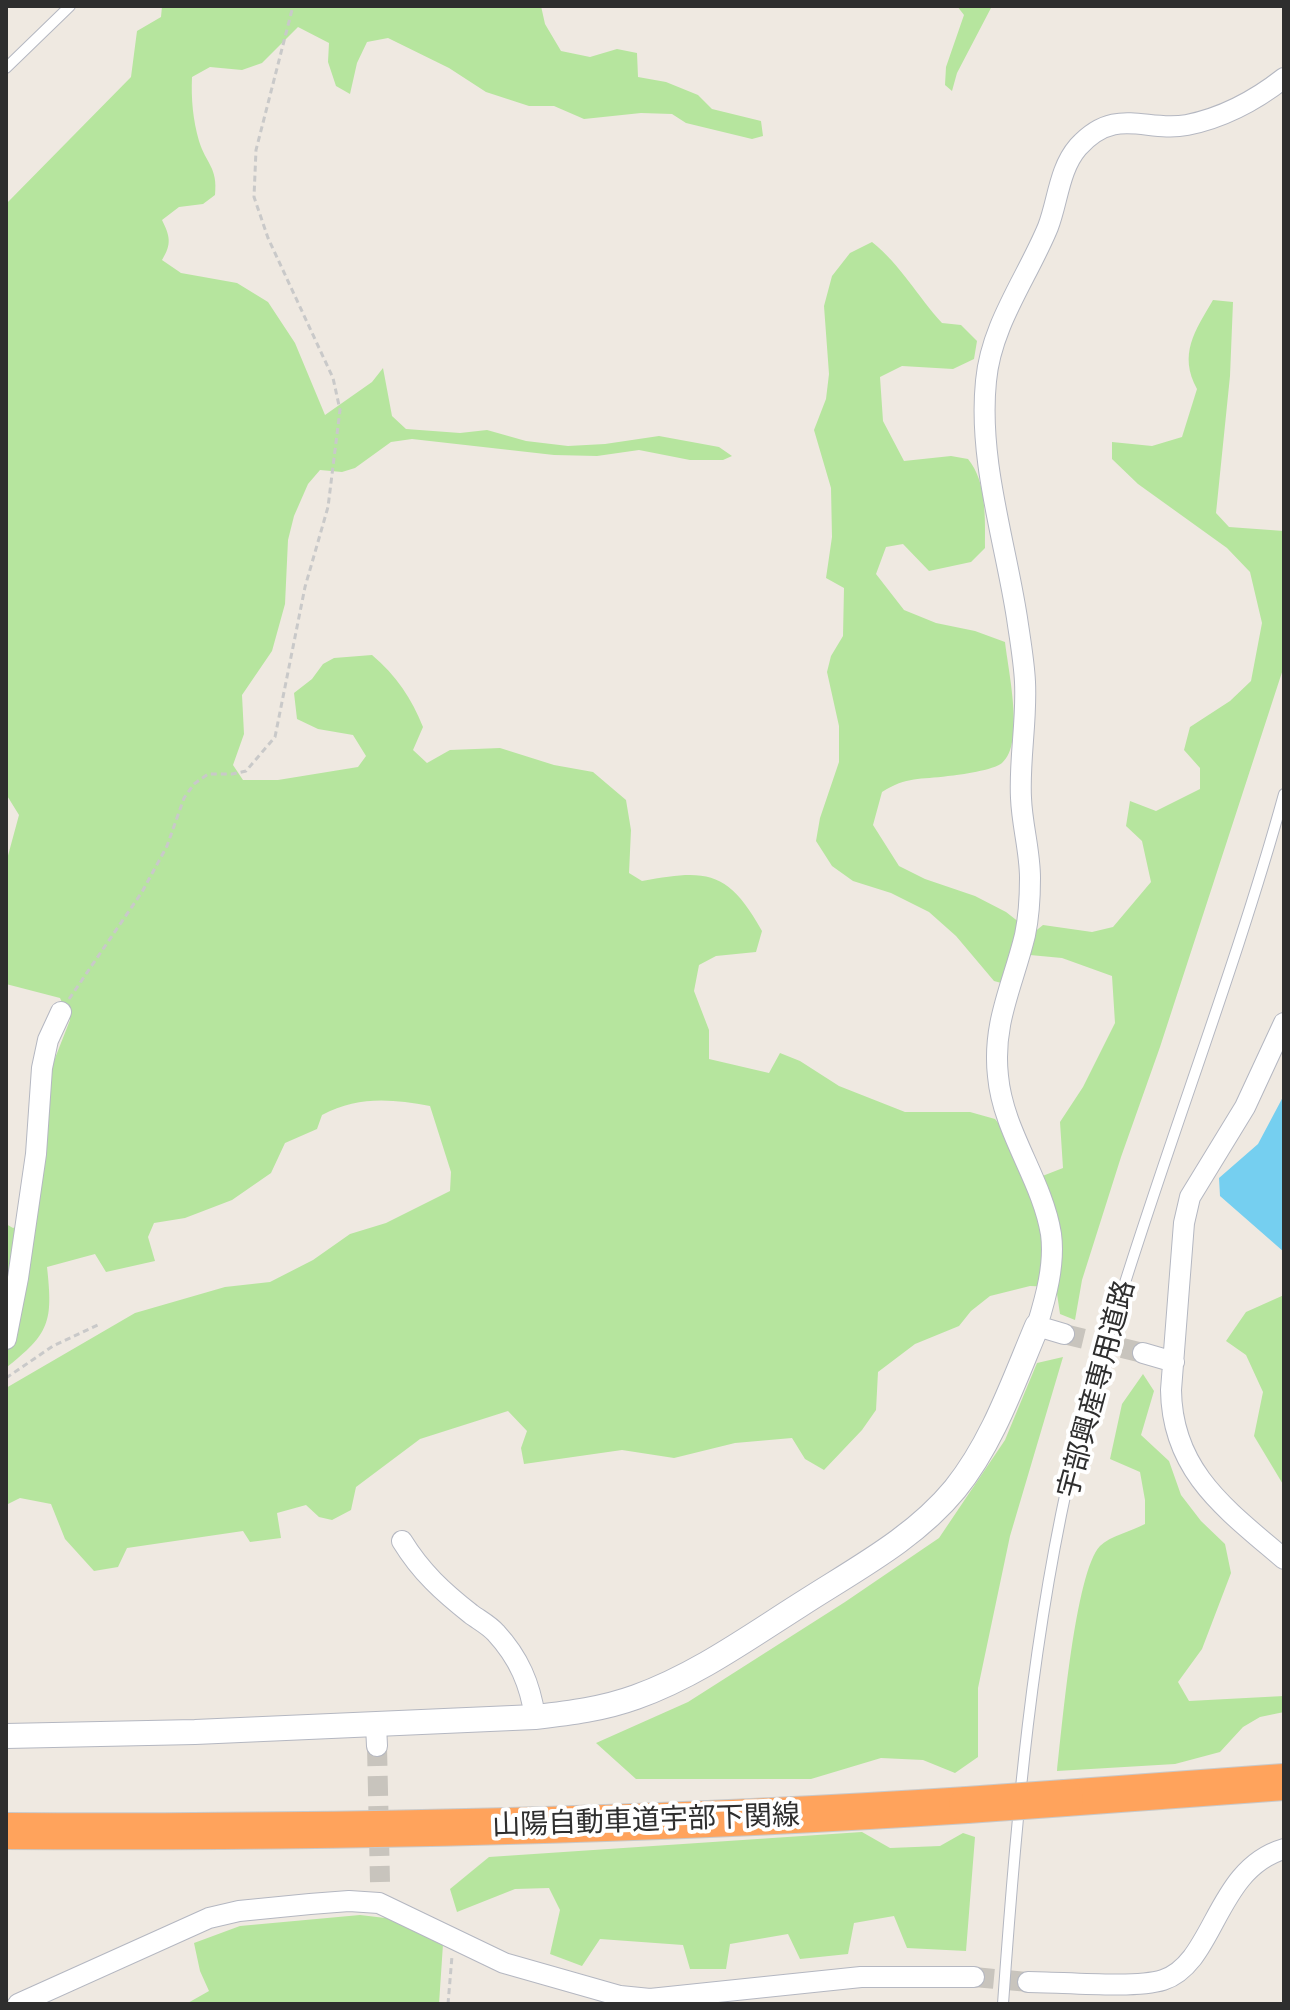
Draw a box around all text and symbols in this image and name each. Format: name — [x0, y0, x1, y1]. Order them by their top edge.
street label: 宇部興産専用道路 — [1051, 1276, 1141, 1502]
street label: 山陽自動車道宇部下関線 — [492, 1798, 800, 1842]

